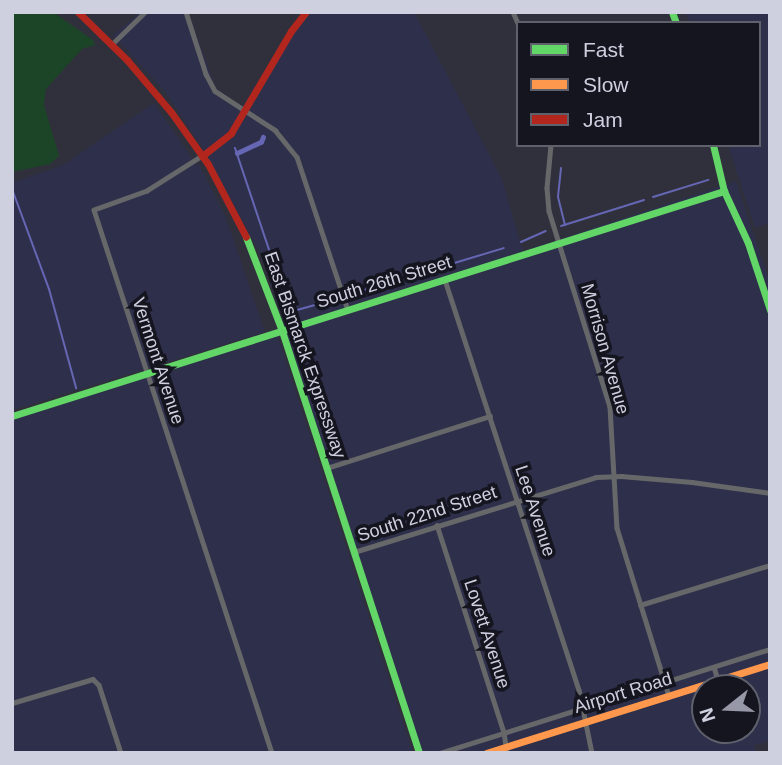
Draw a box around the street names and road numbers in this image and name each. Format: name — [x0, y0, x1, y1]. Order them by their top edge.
street label: East Bismarck Expressway — [259, 249, 351, 461]
street label: South 26th Street — [314, 251, 454, 313]
street label: Morrison Avenue — [576, 281, 634, 417]
street label: Vermont Avenue — [127, 295, 189, 427]
street label: Lee Avenue — [510, 462, 560, 560]
street label: South 22nd Street — [355, 481, 499, 547]
street label: Lovett Avenue — [459, 576, 515, 692]
street label: Airport Road — [572, 668, 674, 718]

